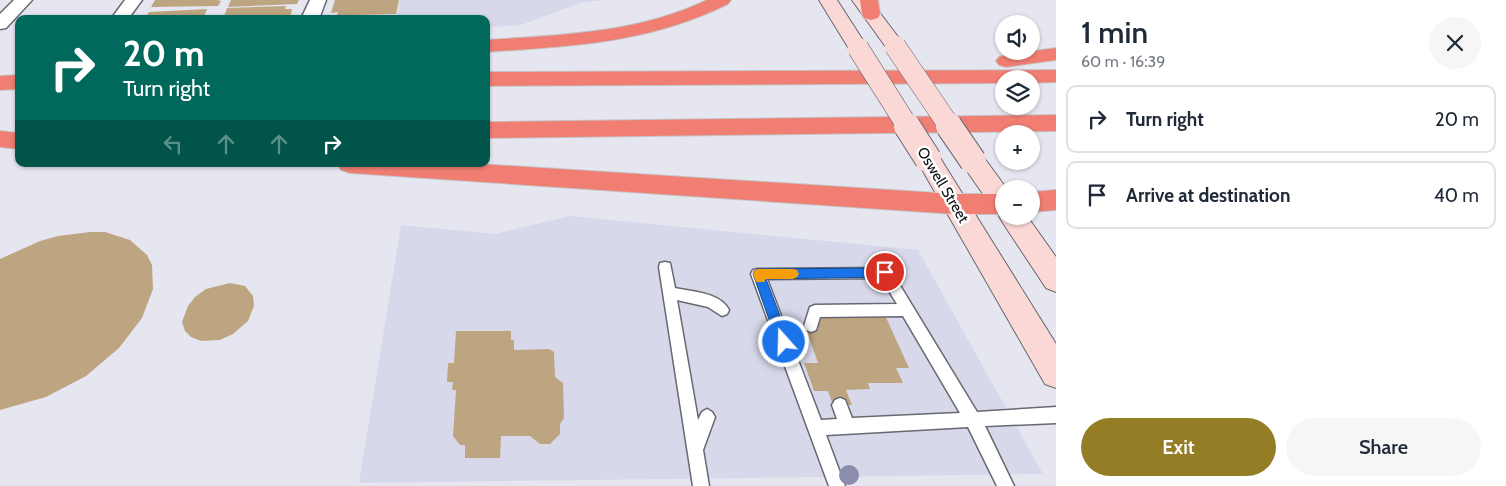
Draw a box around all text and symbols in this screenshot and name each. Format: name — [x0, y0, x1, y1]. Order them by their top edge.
text: 1 min — [1081, 14, 1148, 51]
map controls — [995, 15, 1040, 225]
button: sound — [995, 15, 1040, 60]
button: close — [1429, 17, 1481, 69]
text: 20 m — [123, 32, 205, 75]
icon: right — [40, 35, 105, 100]
text: 60 m · 16:39 — [1081, 52, 1165, 71]
button: layers — [995, 70, 1040, 115]
text: Turn right — [123, 75, 210, 102]
icon: right — [1083, 105, 1111, 133]
text: Turn right — [1126, 108, 1204, 131]
text: 20 m — [1435, 108, 1479, 131]
button: + — [995, 125, 1040, 170]
icon: left — [159, 130, 187, 158]
icon: ahead — [212, 130, 240, 158]
icon: ahead — [265, 130, 293, 158]
icon: right — [318, 130, 346, 158]
street label: Oswell Street — [913, 144, 973, 226]
button: − — [995, 180, 1040, 225]
icon: arrive — [1083, 181, 1111, 209]
text: Arrive at destination — [1126, 184, 1290, 207]
text: 40 m — [1434, 184, 1479, 207]
pin — [864, 251, 906, 293]
icon: arrive — [871, 258, 899, 286]
position arrow — [757, 315, 809, 367]
button: Exit — [1081, 418, 1276, 476]
button: Share — [1286, 418, 1481, 476]

